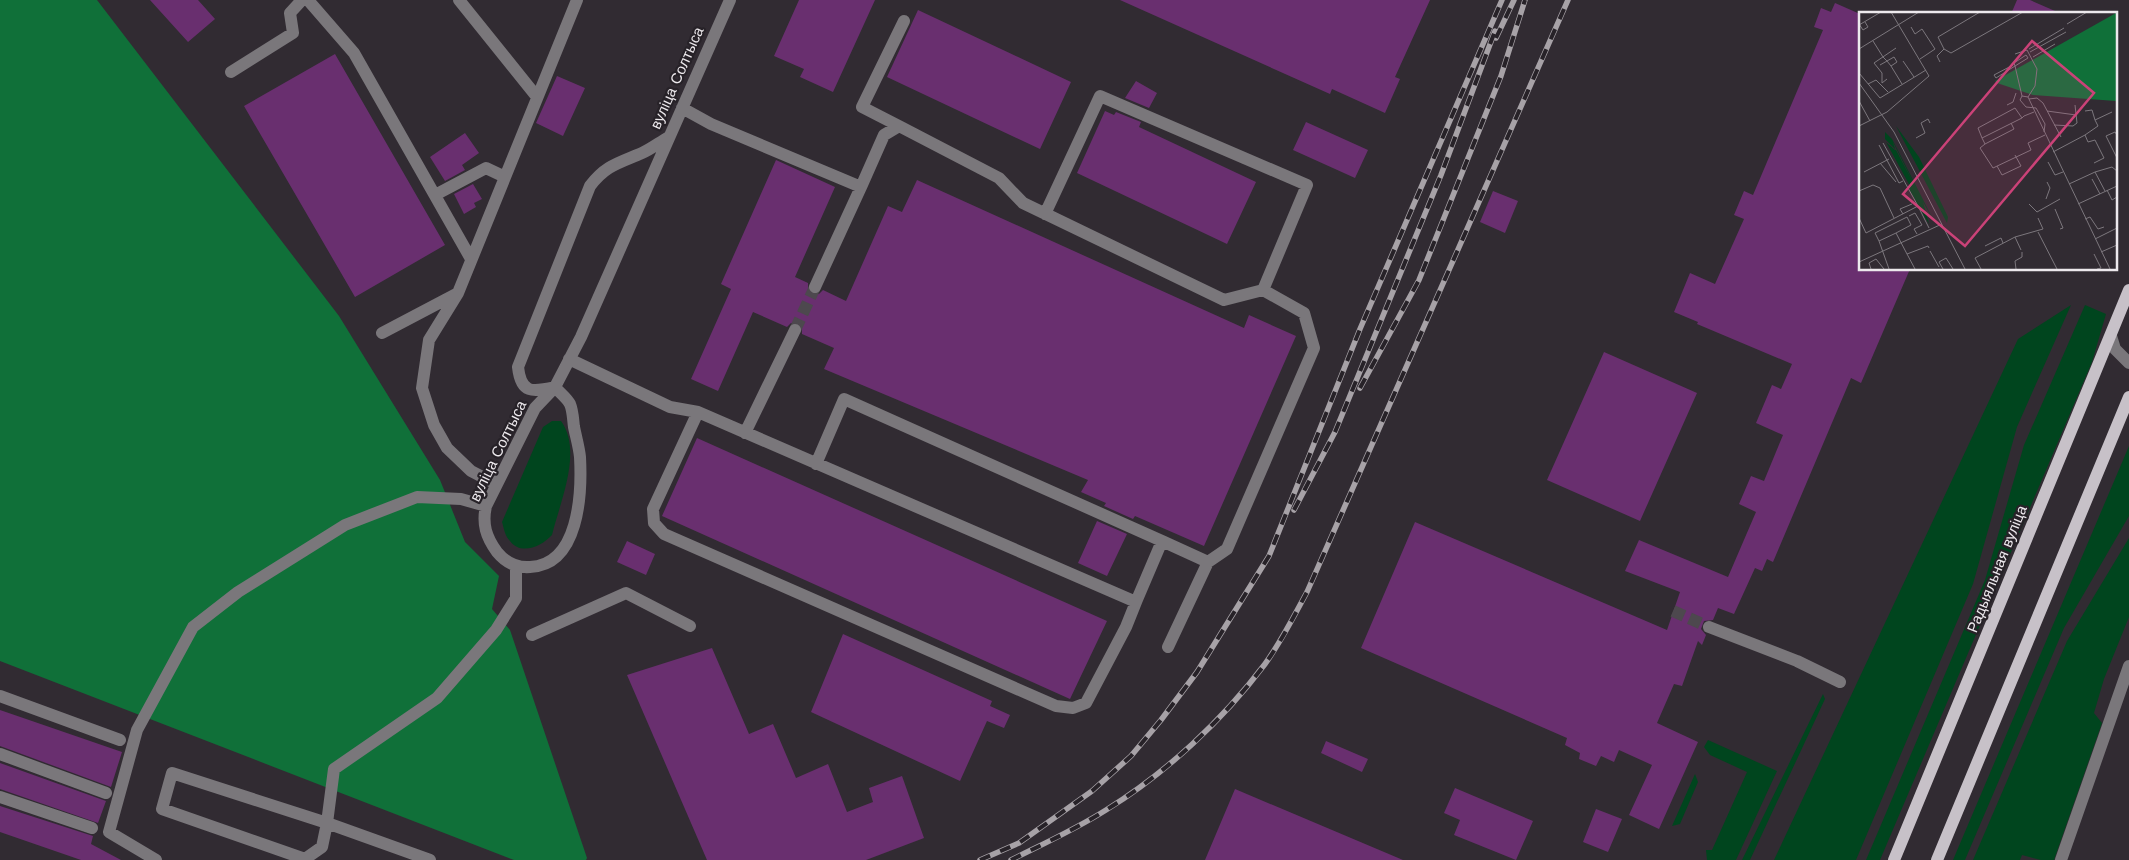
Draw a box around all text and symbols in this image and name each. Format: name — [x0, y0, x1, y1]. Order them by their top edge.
inset map — [1859, 12, 2116, 270]
street label: вуліца Солтыса — [646, 23, 708, 132]
street label: вуліца Солтыса — [466, 397, 530, 504]
street label: Радыяльная вуліца — [1963, 502, 2031, 635]

